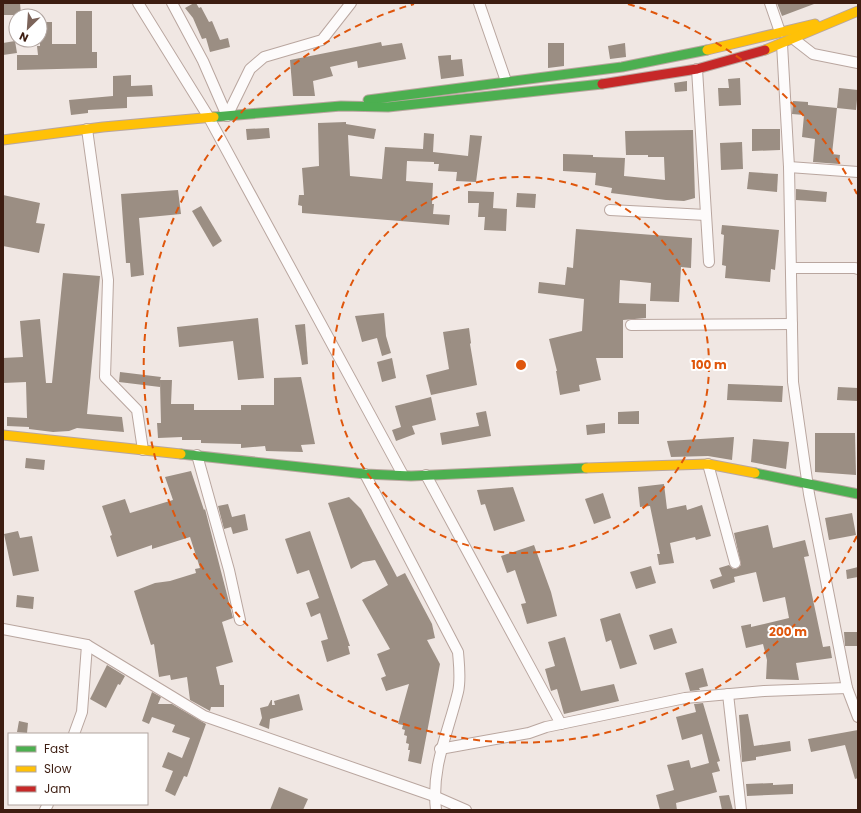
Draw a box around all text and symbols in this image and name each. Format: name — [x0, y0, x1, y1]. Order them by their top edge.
north arrow — [8, 8, 48, 48]
text: N — [17, 28, 31, 46]
text: 100 m — [691, 356, 727, 373]
centre of rings — [514, 358, 528, 372]
text: 200 m — [769, 623, 807, 640]
legend — [8, 733, 148, 805]
text: Fast — [44, 740, 69, 757]
text: Slow — [44, 760, 72, 777]
text: Jam — [44, 780, 71, 797]

